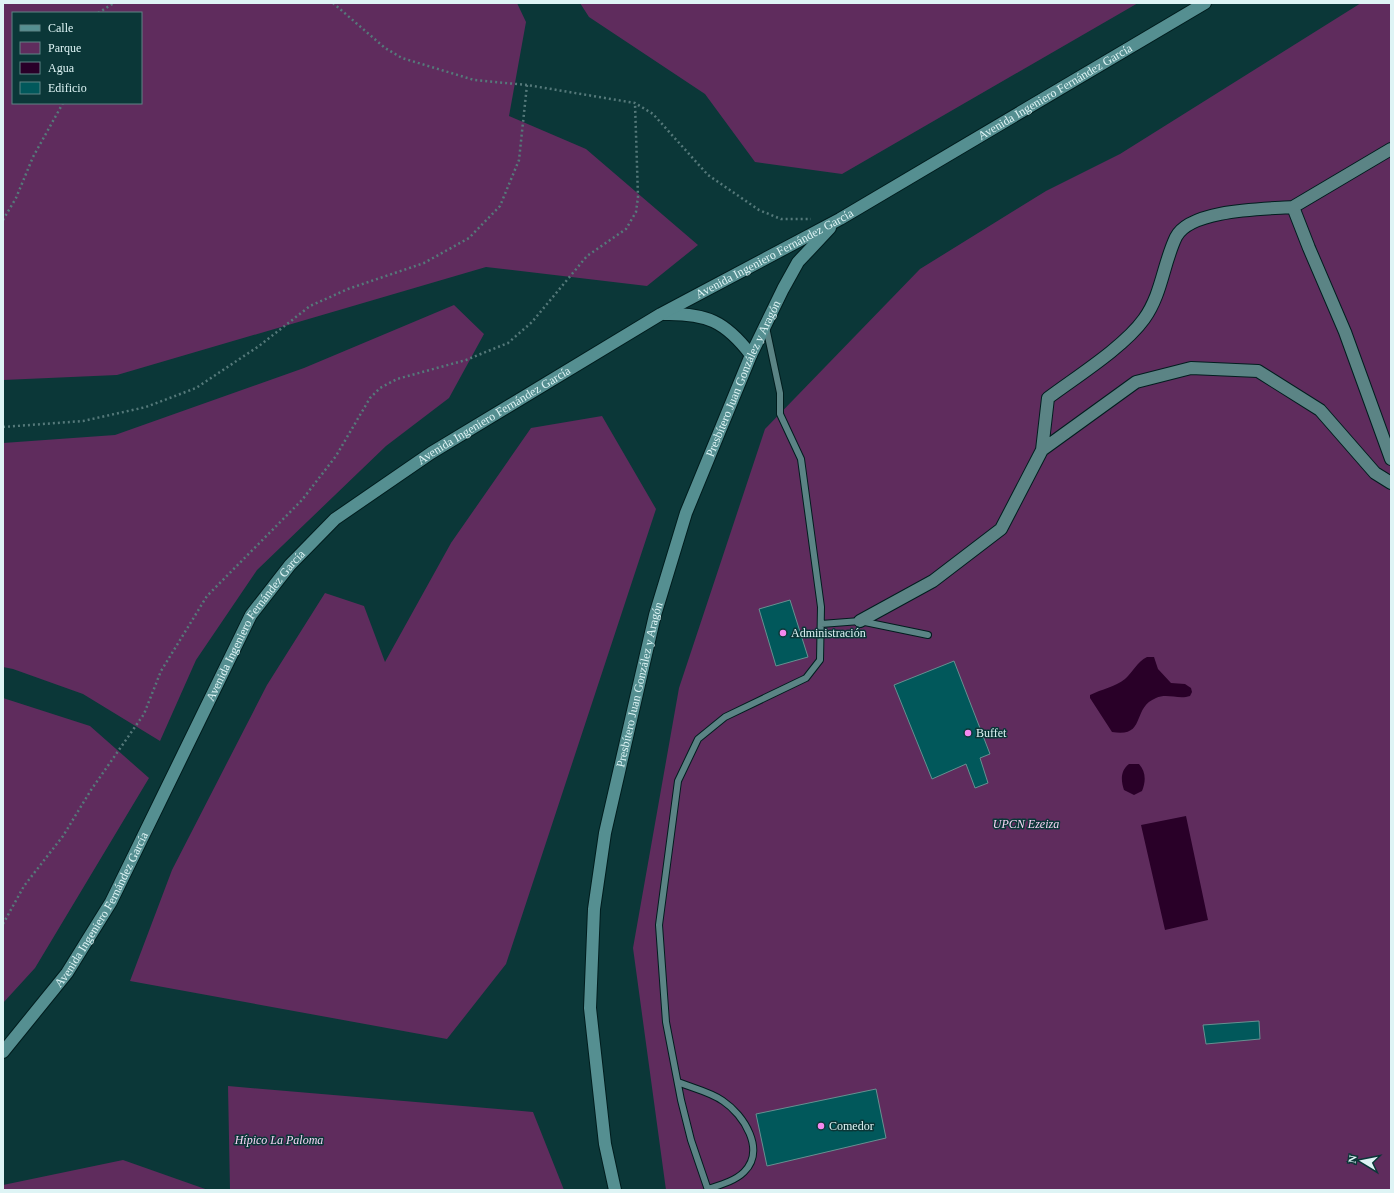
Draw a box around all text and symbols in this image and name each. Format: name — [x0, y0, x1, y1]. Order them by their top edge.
legend — [12, 12, 142, 104]
text: Calle — [48, 21, 73, 35]
street label: Avenida Ingeniero Fernández García — [975, 40, 1135, 143]
text: Parque — [48, 41, 81, 55]
text: Agua — [48, 61, 75, 75]
text: Edificio — [48, 81, 87, 95]
street label: Avenida Ingeniero Fernández García — [693, 205, 856, 301]
street label: Presbítero Juan González y Aragón — [703, 298, 783, 459]
street label: Avenida Ingeniero Fernández García — [415, 363, 574, 467]
street label: Avenida Ingeniero Fernández García — [203, 546, 308, 703]
street label: Presbítero Juan González y Aragón — [613, 600, 666, 769]
place label: Administración — [791, 626, 866, 640]
marker: Administración — [778, 628, 788, 638]
place label: Buffet — [976, 726, 1007, 740]
marker: Buffet — [963, 728, 973, 738]
park label: UPCN Ezeiza — [993, 817, 1059, 831]
street label: Avenida Ingeniero Fernández García — [51, 829, 151, 990]
place label: Comedor — [829, 1119, 874, 1133]
marker: Comedor — [816, 1121, 826, 1131]
park label: Hípico La Paloma — [234, 1133, 323, 1147]
north arrow — [1342, 1141, 1382, 1181]
text: N — [1346, 1154, 1359, 1164]

